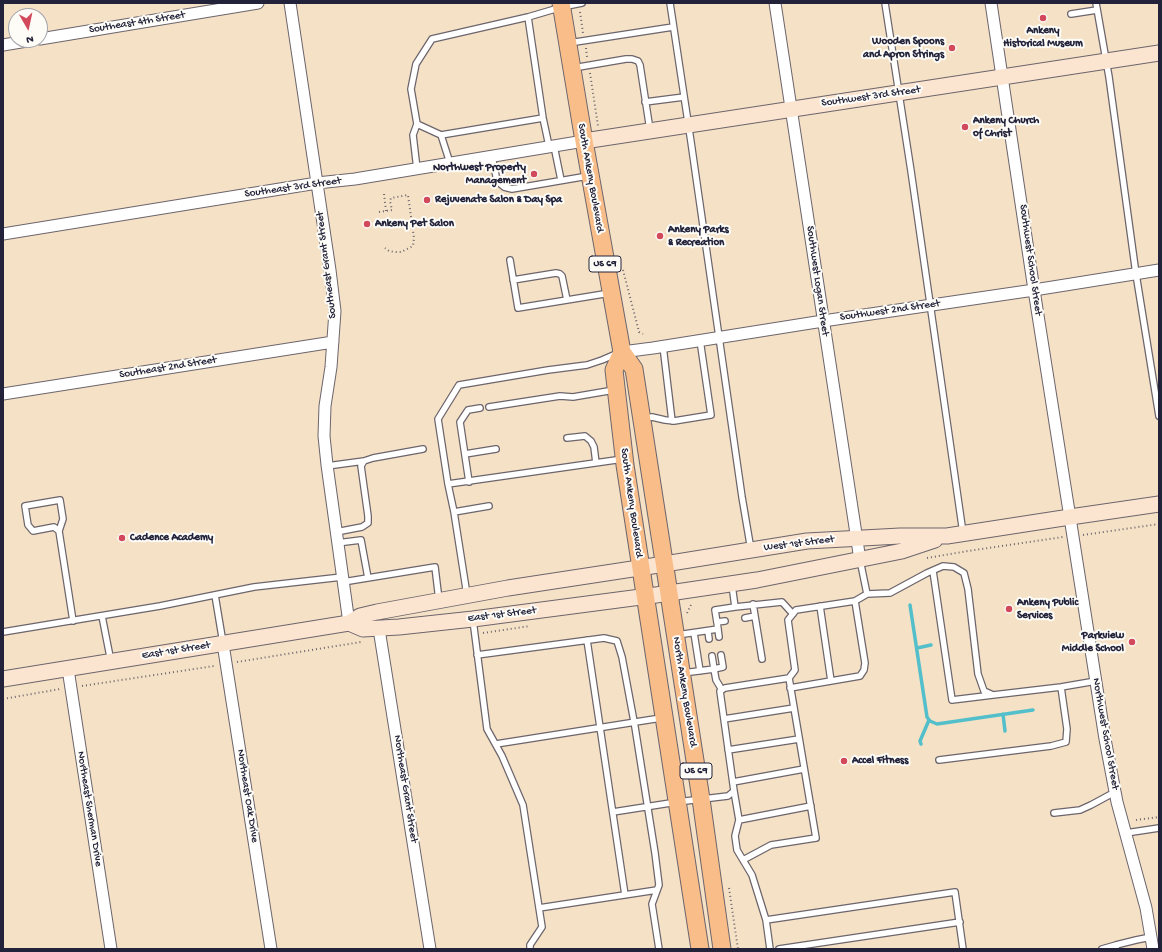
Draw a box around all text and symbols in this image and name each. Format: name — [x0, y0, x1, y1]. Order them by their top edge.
north arrow — [8, 8, 48, 48]
street label: Southeast 4th Street — [88, 9, 186, 37]
marker: Ankeny Historical Museum — [1038, 13, 1048, 23]
place label: Ankeny Historical Museum — [1003, 24, 1083, 50]
text: N — [25, 32, 34, 45]
place label: Wooden Spoons and Apron Strings — [863, 35, 944, 61]
marker: Wooden Spoons and Apron Strings — [947, 43, 957, 53]
street label: Southwest 3rd Street — [821, 84, 921, 110]
place label: Ankeny Church of Christ — [973, 114, 1039, 140]
street label: South Ankeny Boulevard — [574, 122, 606, 234]
marker: Ankeny Church of Christ — [960, 122, 970, 132]
place label: Northwest Property Management — [433, 161, 526, 187]
marker: Northwest Property Management — [529, 169, 539, 179]
street label: Southeast 3rd Street — [244, 175, 342, 201]
place label: Rejuvenate Salon & Day Spa — [435, 193, 562, 207]
marker: Rejuvenate Salon & Day Spa — [422, 195, 432, 205]
street label: Southwest School Street — [1016, 204, 1044, 316]
street label: Southeast Grant Street — [314, 211, 340, 319]
place label: Ankeny Pet Salon — [375, 217, 454, 231]
marker: Ankeny Pet Salon — [362, 219, 372, 229]
place label: Ankeny Parks & Recreation — [668, 223, 729, 249]
street label: Southwest Logan Street — [803, 225, 831, 337]
marker: Ankeny Parks & Recreation — [655, 231, 665, 241]
road number: US 69 — [589, 256, 621, 272]
street label: Southwest 2nd Street — [839, 297, 941, 325]
street label: Southeast 2nd Street — [118, 354, 218, 382]
street label: South Ankeny Boulevard — [617, 447, 645, 559]
place label: Cadence Academy — [130, 531, 213, 545]
marker: Cadence Academy — [117, 533, 127, 543]
street label: West 1st Street — [763, 533, 835, 555]
place label: Ankeny Public Services — [1017, 596, 1078, 622]
street label: East 1st Street — [467, 604, 537, 626]
marker: Ankeny Public Services — [1004, 604, 1014, 614]
place label: Parkview Middle School — [1062, 629, 1124, 655]
street label: North Ankeny Boulevard — [669, 636, 699, 748]
marker: Parkview Middle School — [1127, 637, 1137, 647]
street label: East 1st Street — [141, 639, 211, 663]
street label: Northwest School Street — [1089, 677, 1121, 791]
street label: Northeast Grant Street — [390, 734, 420, 844]
street label: Northeast Oak Drive — [233, 748, 261, 844]
street label: Northeast Sherman Drive — [73, 750, 105, 868]
place label: Accel Fitness — [852, 754, 908, 768]
marker: Accel Fitness — [839, 756, 849, 766]
road number: US 69 — [680, 763, 712, 779]

